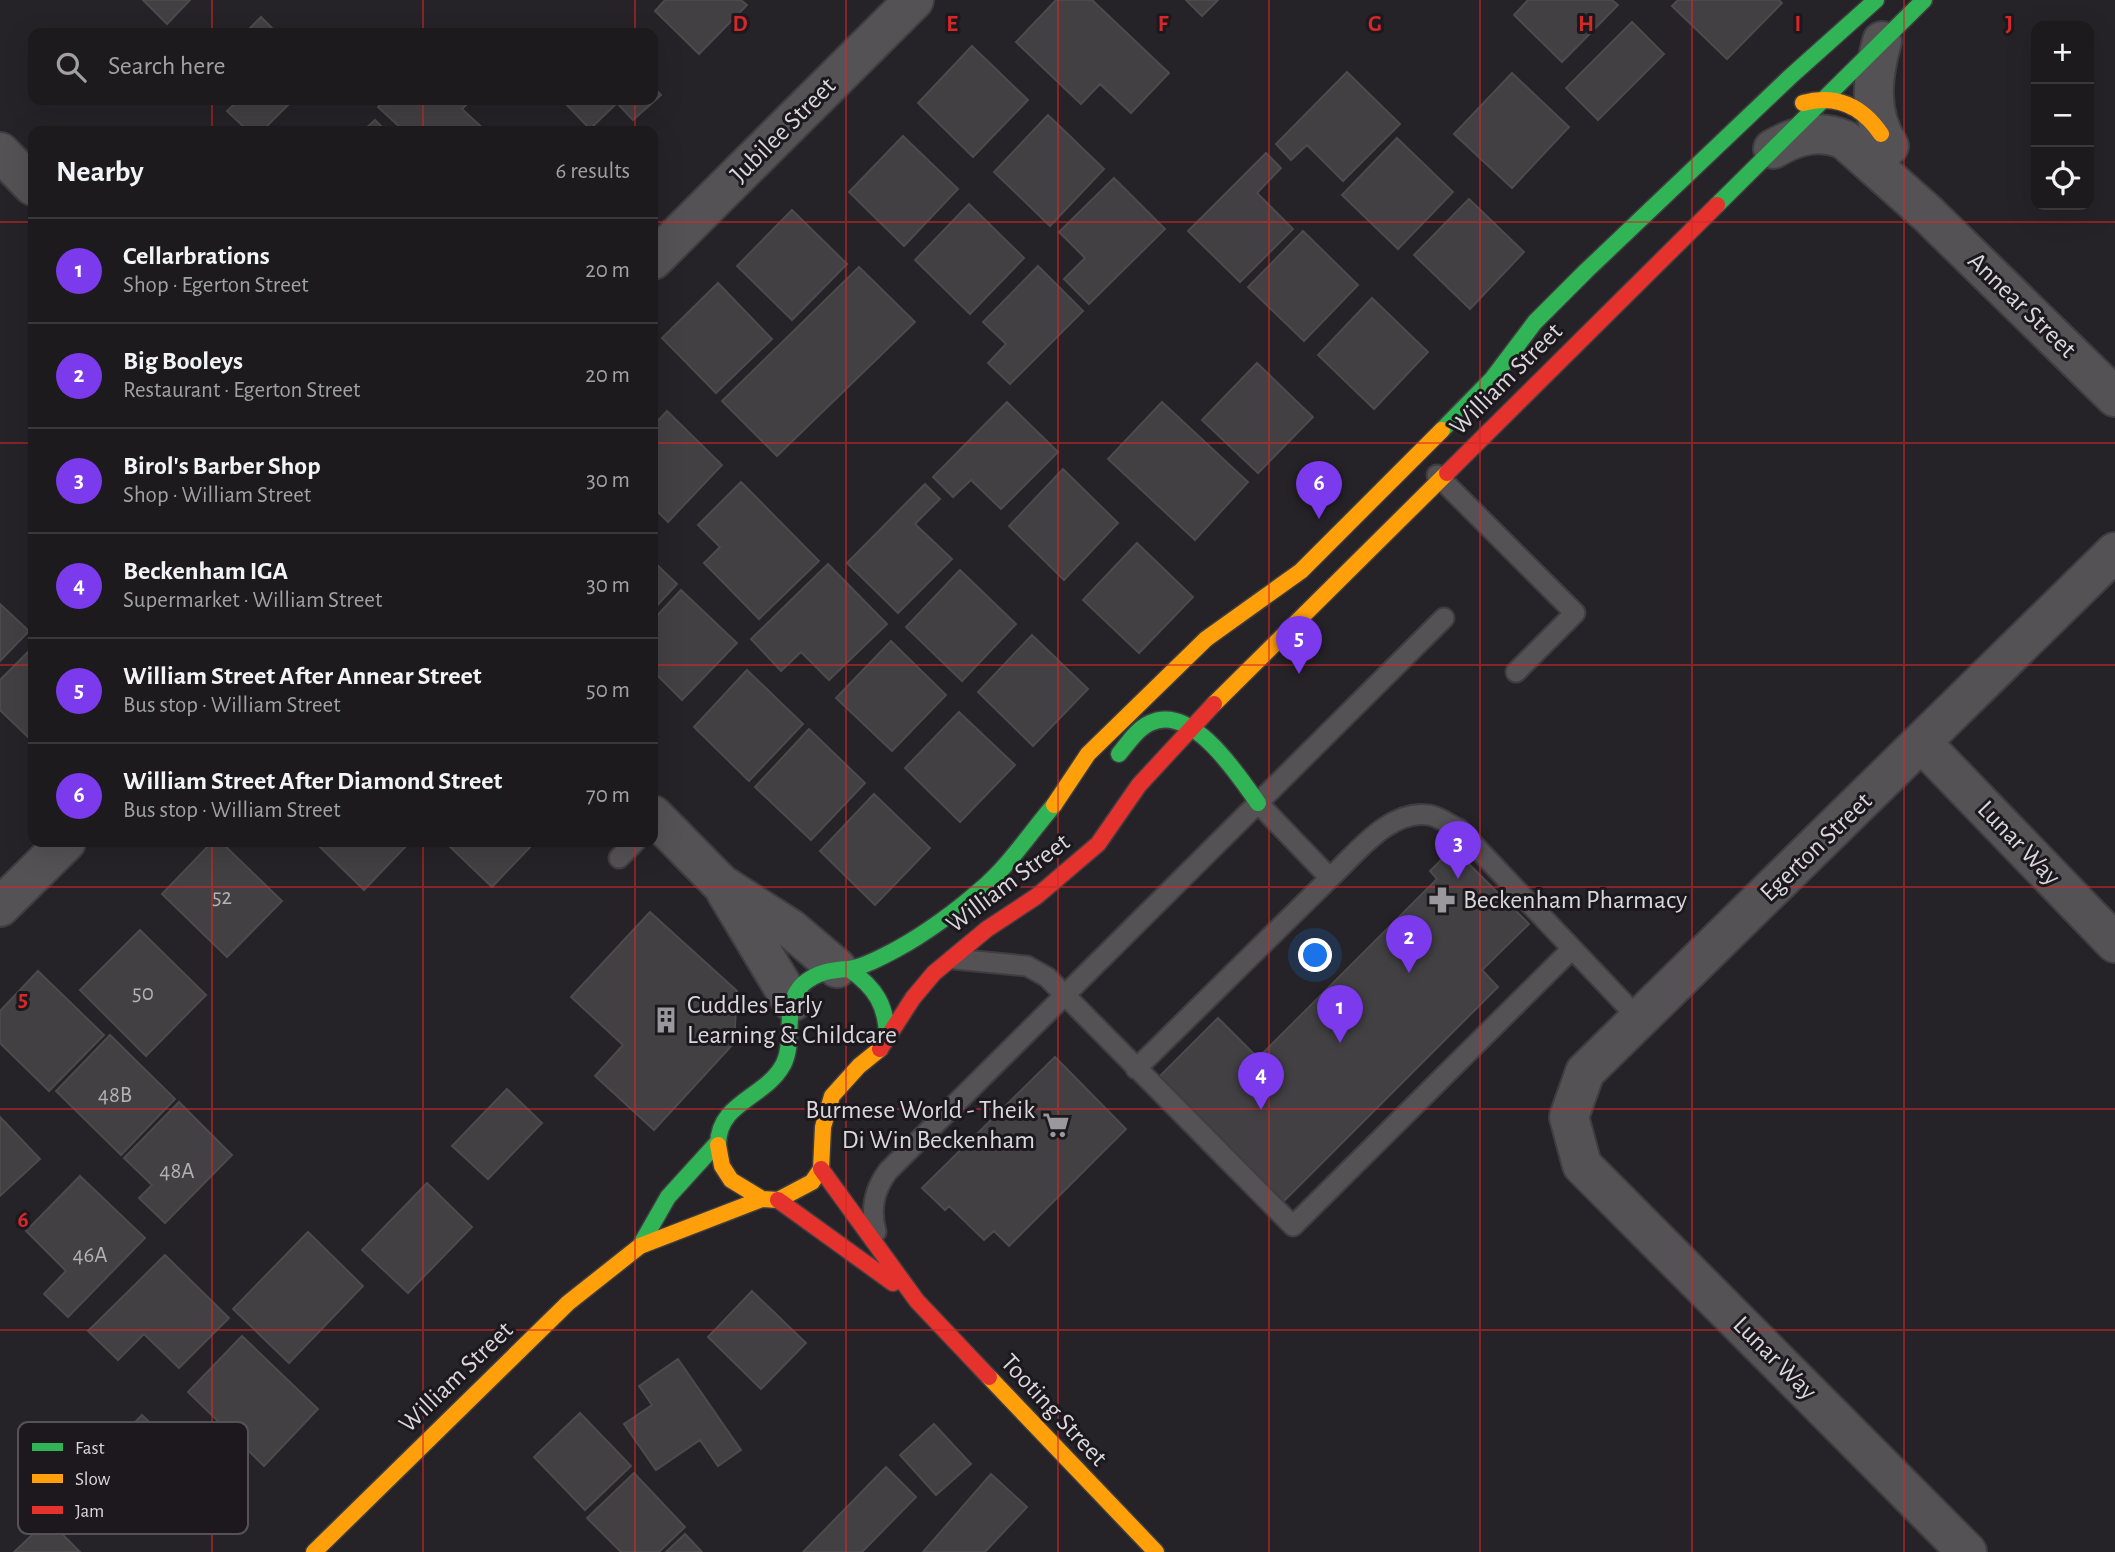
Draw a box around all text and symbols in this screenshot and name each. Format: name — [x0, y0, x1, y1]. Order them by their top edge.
text: D — [732, 13, 748, 36]
text: E — [946, 13, 958, 36]
text: F — [1158, 13, 1169, 36]
text: G — [1368, 13, 1382, 36]
text: H — [1578, 13, 1594, 36]
text: I — [1795, 13, 1801, 36]
text: J — [2005, 13, 2013, 36]
map controls — [2031, 21, 2094, 210]
button: + — [2031, 21, 2094, 84]
search box — [28, 28, 658, 105]
icon: search — [52, 48, 90, 86]
text: Search here — [108, 53, 226, 79]
street label: Jubilee Street — [726, 73, 840, 187]
button: − — [2031, 84, 2094, 147]
button: locate — [2031, 147, 2094, 210]
text: Nearby — [56, 157, 144, 187]
text: 6 results — [556, 160, 630, 183]
text: Cellarbrations — [123, 243, 270, 269]
street label: Annear Street — [1963, 247, 2081, 363]
text: 1 — [75, 259, 83, 282]
text: 20 m — [585, 259, 630, 282]
text: Shop · Egerton Street — [123, 274, 309, 297]
street label: William Street — [1445, 318, 1567, 440]
text: Big Booleys — [123, 348, 243, 374]
text: 2 — [74, 364, 84, 387]
text: 20 m — [585, 364, 630, 387]
text: Restaurant · Egerton Street — [123, 379, 360, 402]
text: Birol's Barber Shop — [123, 453, 321, 479]
pin: 6 — [1296, 461, 1342, 519]
text: 3 — [74, 469, 84, 492]
text: 30 m — [586, 469, 630, 492]
text: Shop · William Street — [123, 484, 311, 507]
text: Beckenham IGA — [123, 558, 288, 584]
text: 4 — [73, 574, 85, 597]
text: 30 m — [586, 574, 630, 597]
text: Supermarket · William Street — [123, 589, 382, 612]
pin: 5 — [1276, 616, 1322, 674]
text: William Street After Annear Street — [123, 663, 482, 689]
text: 5 — [74, 679, 84, 702]
text: 50 m — [586, 679, 630, 702]
text: Bus stop · William Street — [123, 694, 341, 717]
text: William Street After Diamond Street — [123, 768, 502, 794]
text: 6 — [73, 784, 85, 807]
text: 70 m — [586, 784, 630, 807]
street label: Egerton Street — [1755, 788, 1877, 906]
street label: Lunar Way — [1973, 796, 2065, 890]
text: Bus stop · William Street — [123, 799, 341, 822]
pin: 3 — [1435, 821, 1481, 879]
street label: William Street — [942, 828, 1074, 938]
pharmacy icon: Beckenham Pharmacy — [1427, 885, 1457, 915]
house number: 52 — [212, 886, 232, 909]
place label: Beckenham Pharmacy — [1463, 887, 1687, 913]
pin: 2 — [1386, 915, 1432, 973]
your location — [1298, 938, 1332, 972]
house number: 50 — [132, 982, 154, 1005]
pin: 1 — [1317, 985, 1363, 1043]
text: 5 — [18, 988, 28, 1011]
place label: Cuddles Early Learning & Childcare — [687, 992, 897, 1048]
building icon: Cuddles Early Learning & Childcare — [651, 1005, 681, 1035]
pin: 4 — [1238, 1052, 1284, 1110]
house number: 48B — [98, 1084, 132, 1107]
place label: Burmese World - Theik Di Win Beckenham — [805, 1097, 1035, 1153]
supermarket icon: Burmese World - Theik Di Win Beckenham — [1041, 1110, 1071, 1140]
house number: 48A — [159, 1160, 195, 1183]
text: 6 — [17, 1209, 29, 1232]
house number: 46A — [72, 1244, 108, 1267]
street label: Lunar Way — [1728, 1311, 1822, 1405]
street label: William Street — [394, 1317, 518, 1437]
street label: Tooting Street — [996, 1349, 1112, 1471]
legend — [18, 1422, 248, 1534]
text: Fast — [75, 1439, 105, 1458]
text: Slow — [75, 1470, 111, 1489]
text: Jam — [75, 1502, 104, 1521]

